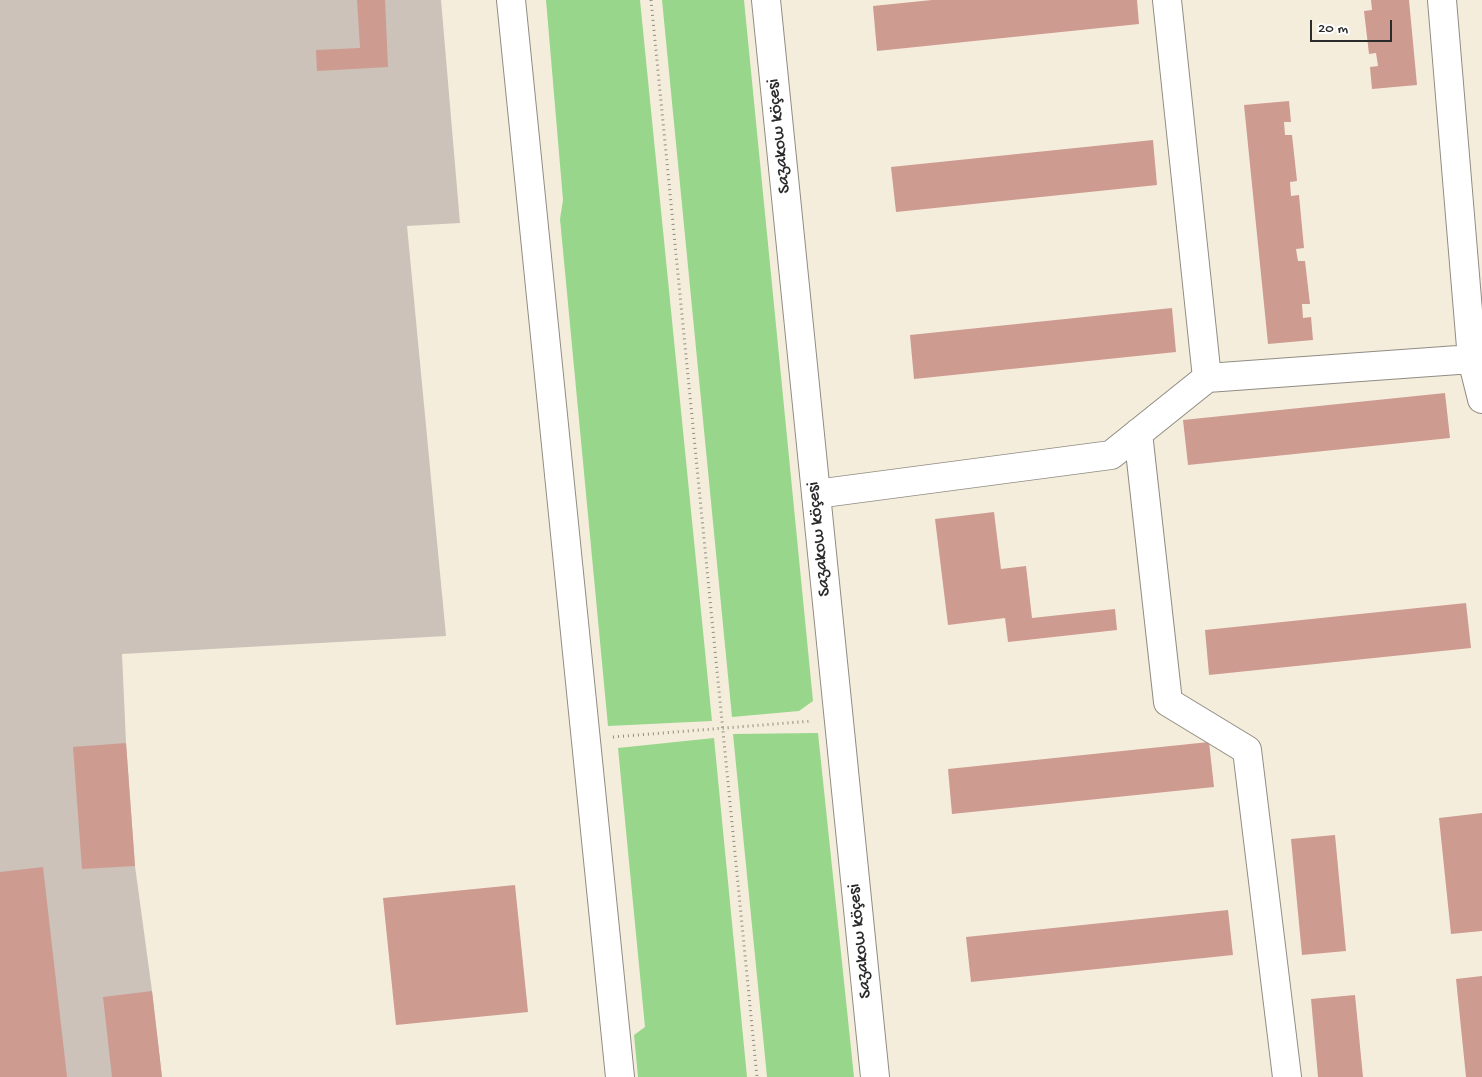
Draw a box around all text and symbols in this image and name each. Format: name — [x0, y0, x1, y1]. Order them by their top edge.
scale bar — [1312, 10, 1394, 42]
text: 20 m — [1318, 20, 1348, 38]
street label: Sazakow köçesi — [763, 78, 797, 194]
street label: Sazakow köçesi — [803, 481, 837, 597]
street label: Sazakow köçesi — [844, 883, 878, 999]

